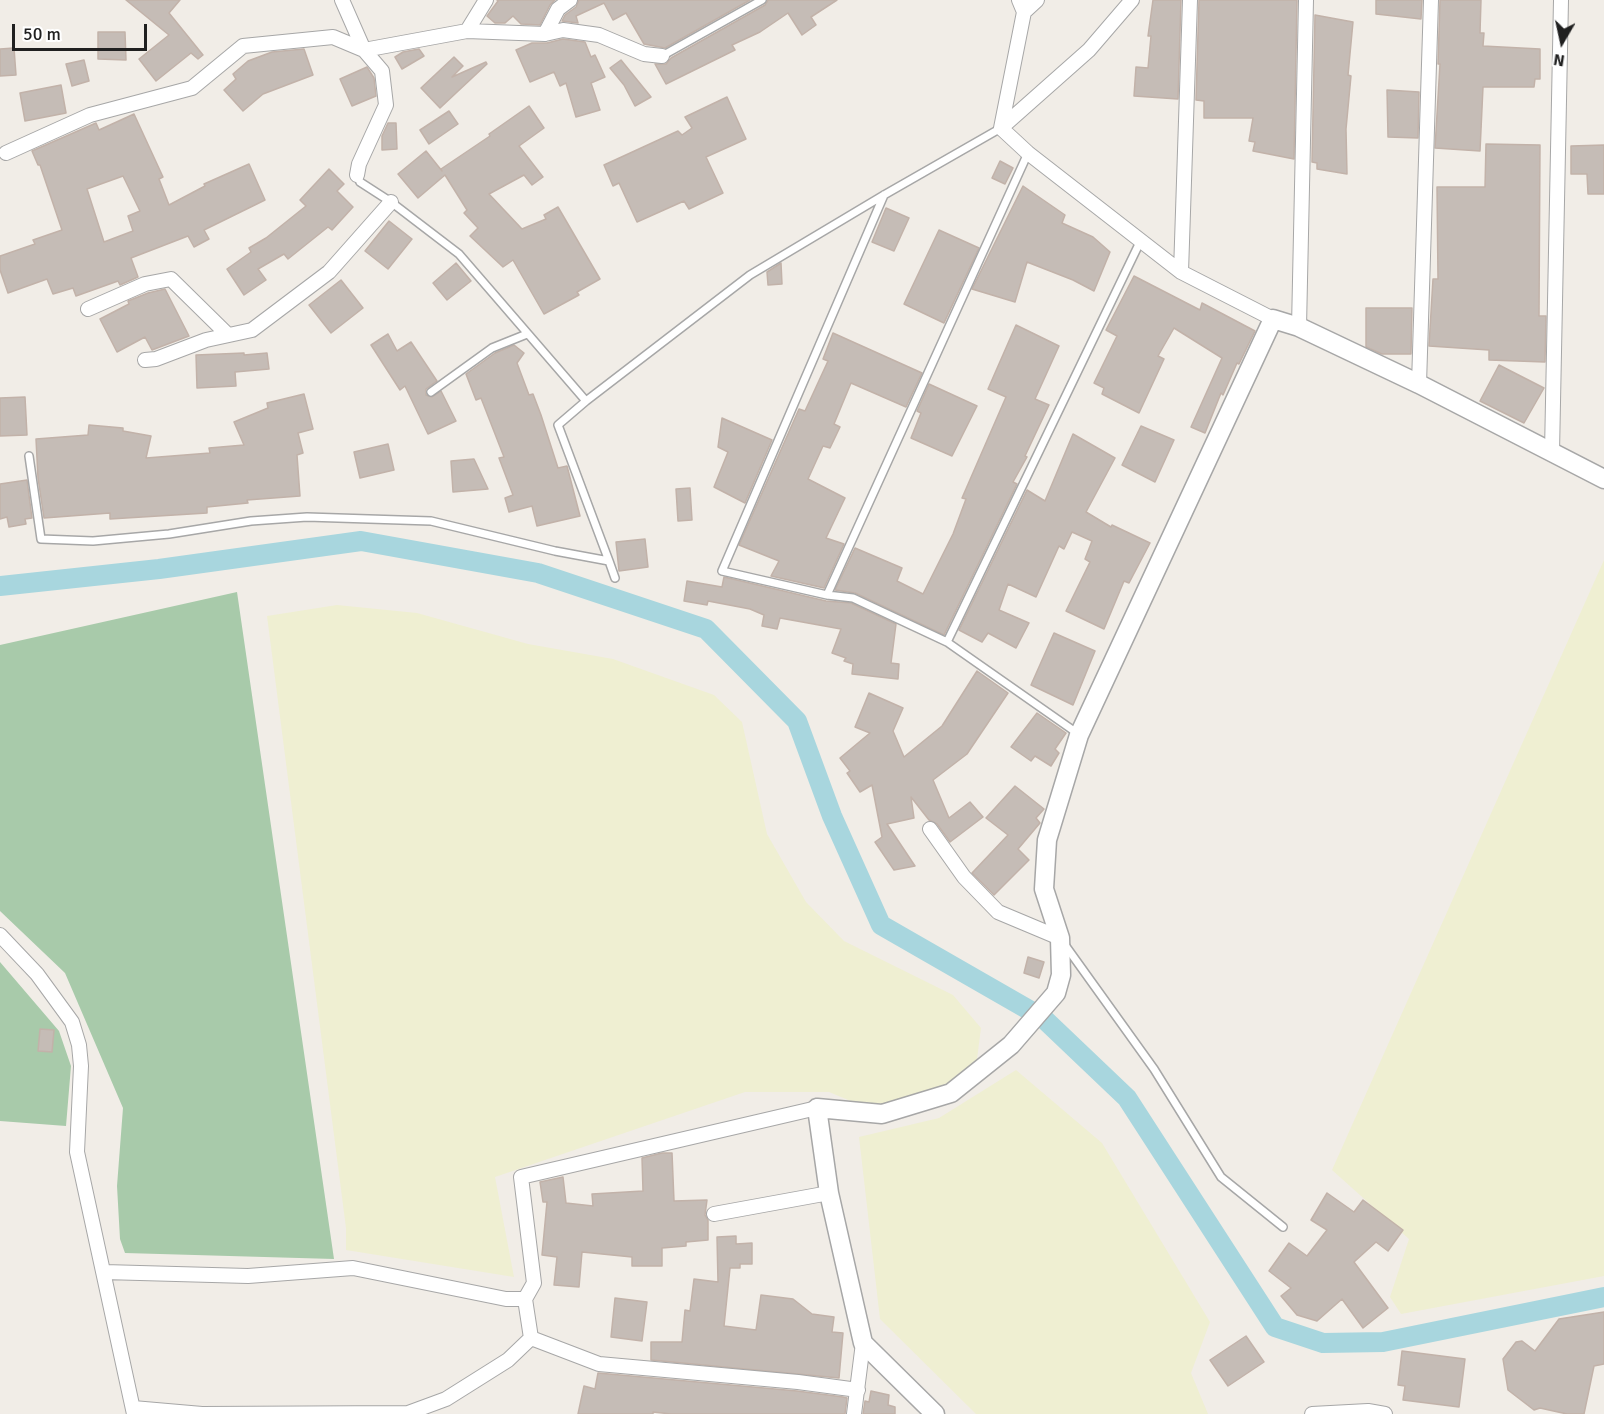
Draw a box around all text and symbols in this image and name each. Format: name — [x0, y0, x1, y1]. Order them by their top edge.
scale bar — [15, 12, 150, 50]
north arrow — [1532, 12, 1592, 72]
text: 50 m — [23, 23, 61, 45]
text: N — [1552, 49, 1566, 71]

